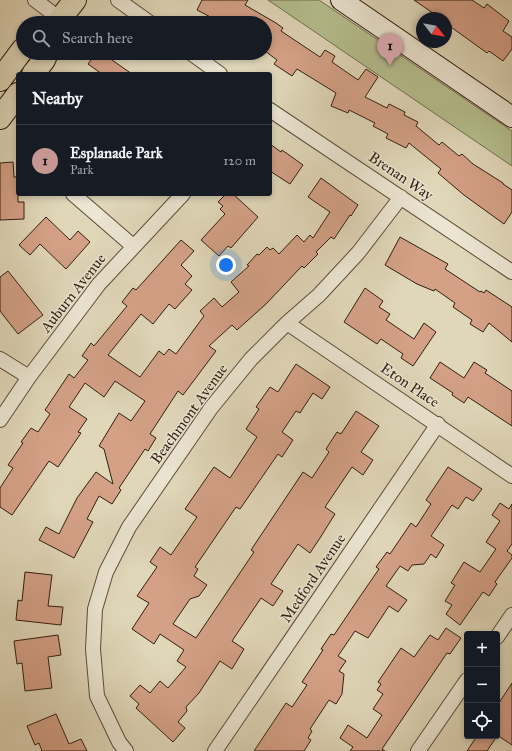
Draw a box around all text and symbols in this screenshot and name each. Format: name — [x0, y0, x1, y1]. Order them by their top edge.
north arrow — [416, 12, 452, 48]
search box — [16, 16, 272, 60]
icon: search — [30, 27, 52, 49]
text: Search here — [62, 29, 133, 47]
pin: 1 — [377, 33, 403, 66]
text: Nearby — [32, 88, 83, 109]
text: Esplanade Park — [70, 144, 163, 162]
street label: Brenan Way — [365, 148, 438, 205]
text: 1 — [42, 153, 48, 169]
text: 120 m — [223, 153, 256, 169]
text: Park — [70, 162, 94, 178]
street label: Auburn Avenue — [36, 250, 109, 337]
your location — [216, 255, 236, 275]
street label: Eton Place — [377, 359, 443, 411]
street label: Beachmont Avenue — [147, 361, 231, 467]
street label: Medford Avenue — [277, 530, 349, 626]
map controls — [464, 631, 500, 739]
button: + — [464, 631, 500, 667]
button: − — [464, 667, 500, 703]
button: locate — [464, 703, 500, 739]

